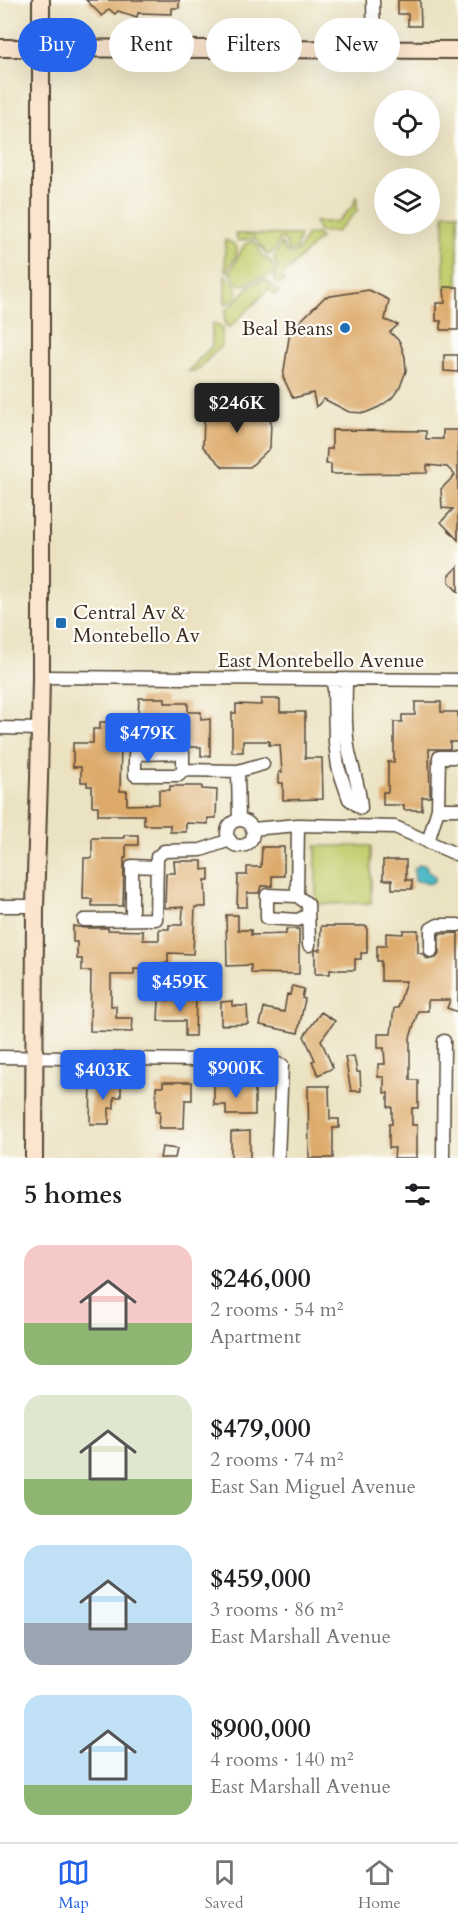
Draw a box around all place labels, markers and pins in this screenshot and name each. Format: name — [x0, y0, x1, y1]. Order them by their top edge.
place label: Beal Beans — [242, 315, 333, 342]
marker: Beal Beans — [338, 321, 352, 335]
pin: $246K — [195, 383, 279, 434]
place label: Central Av & Montebello Av — [73, 599, 201, 649]
marker: Central Av & Montebello Av — [54, 616, 68, 630]
pin: $479K — [106, 713, 190, 764]
pin: $459K — [138, 962, 222, 1013]
pin: $900K — [194, 1048, 278, 1099]
pin: $403K — [61, 1050, 145, 1101]

